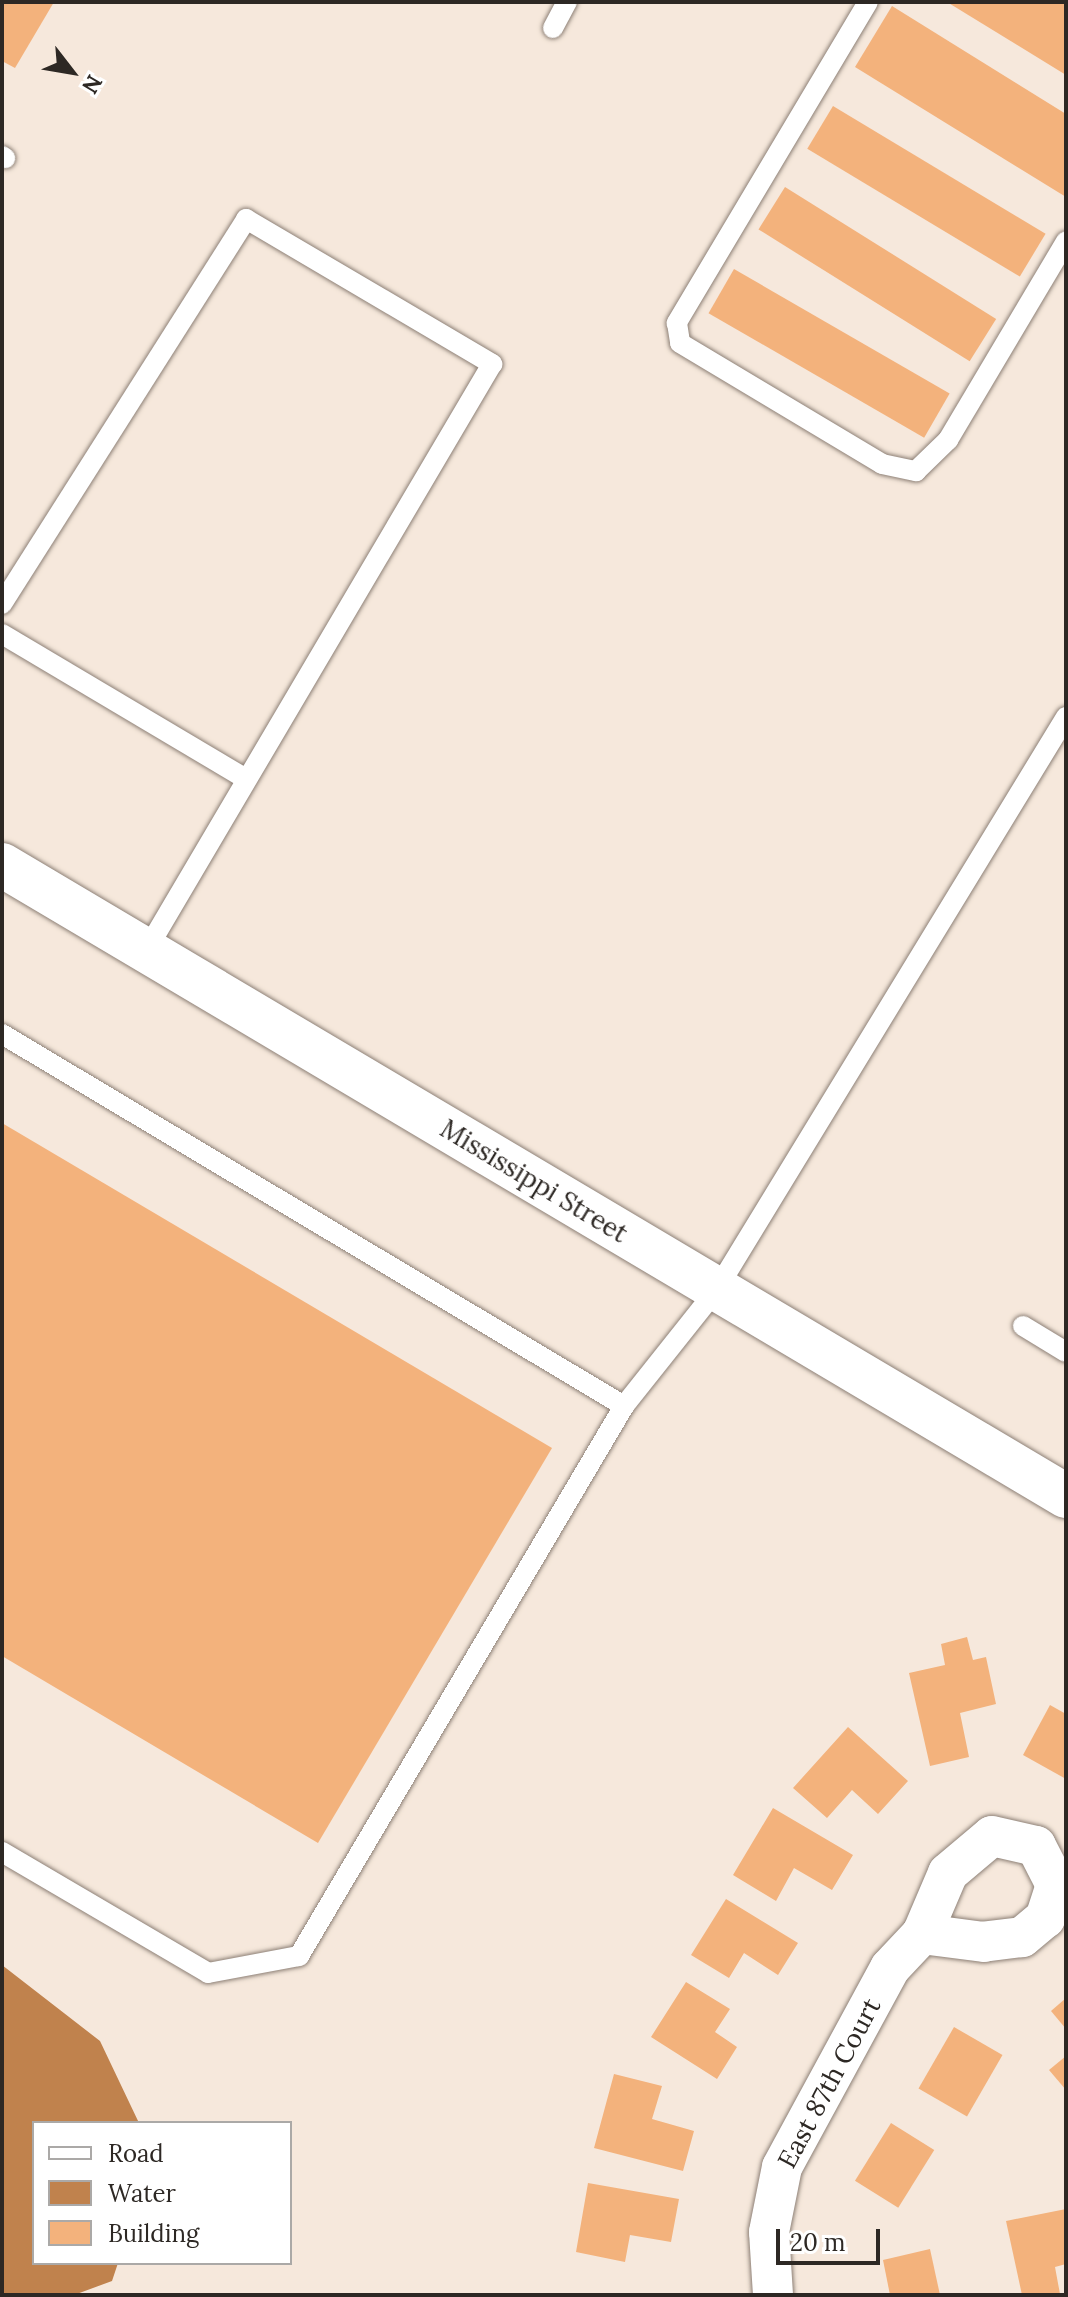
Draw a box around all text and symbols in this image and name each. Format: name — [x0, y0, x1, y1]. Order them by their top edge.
north arrow — [32, 32, 112, 112]
text: N — [76, 70, 109, 99]
street label: Mississippi Street — [435, 1113, 633, 1249]
street label: East 87th Court — [771, 1993, 887, 2173]
legend — [32, 2121, 292, 2265]
text: Road — [108, 2138, 164, 2169]
text: Water — [108, 2178, 176, 2209]
scale bar — [780, 2213, 884, 2263]
text: Building — [108, 2218, 199, 2249]
text: 20 m — [790, 2227, 846, 2258]

